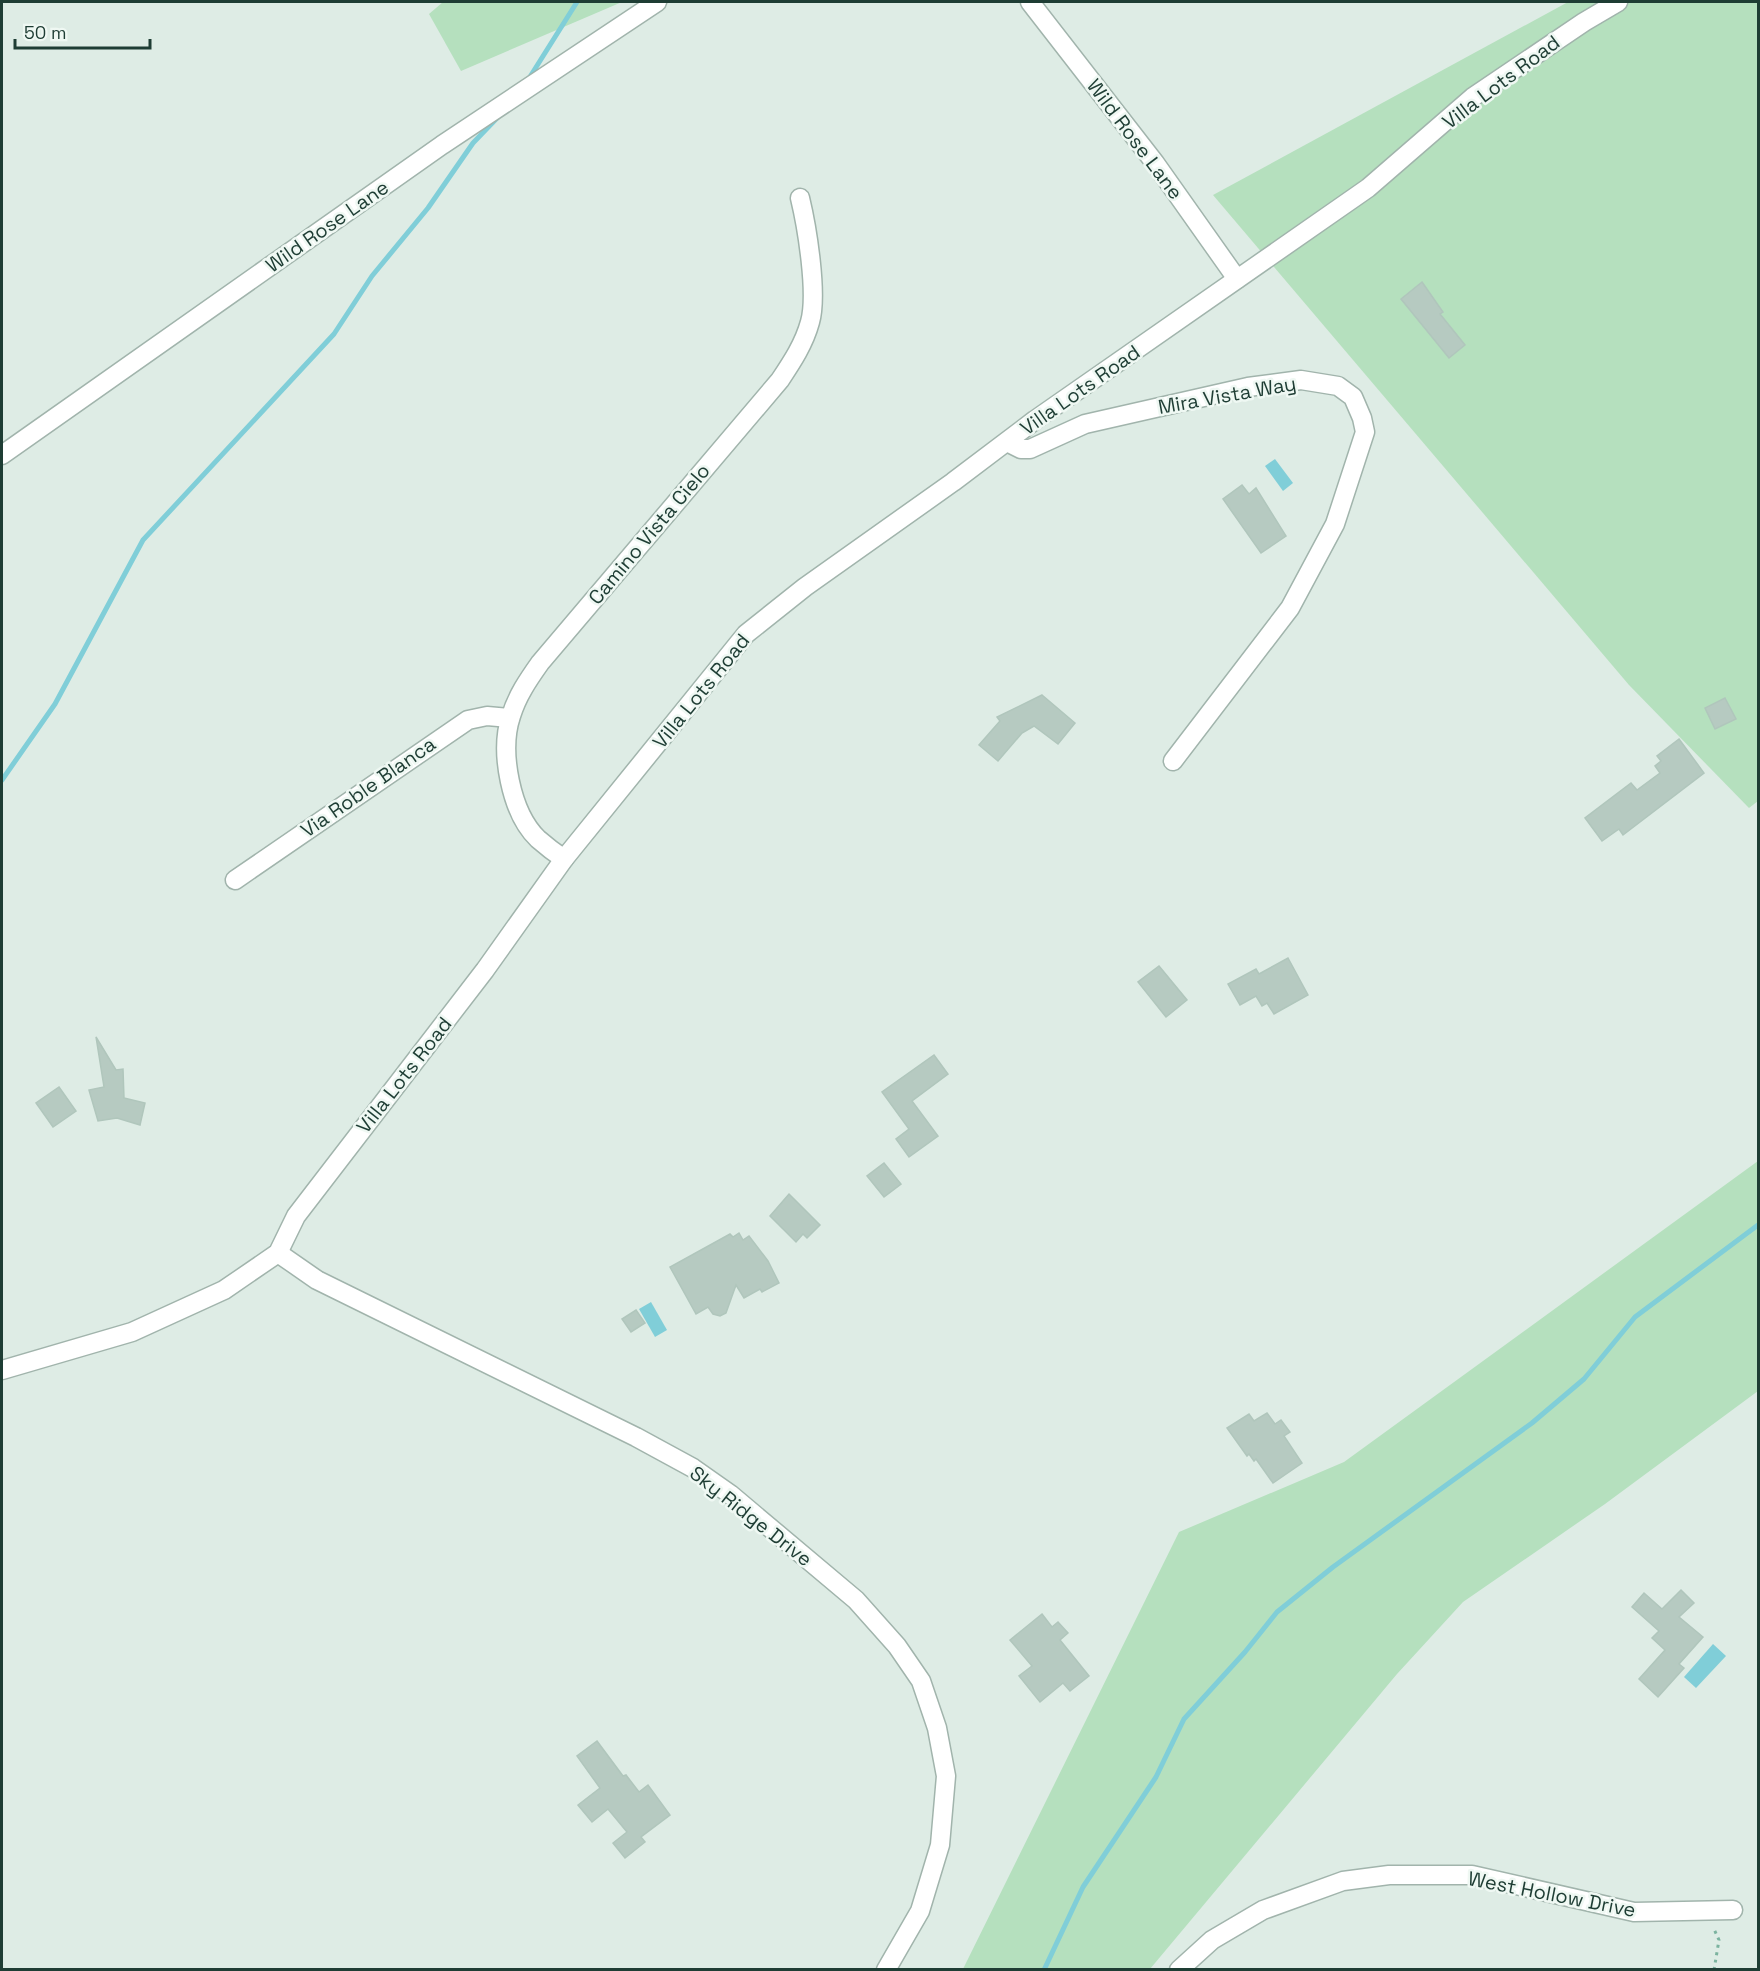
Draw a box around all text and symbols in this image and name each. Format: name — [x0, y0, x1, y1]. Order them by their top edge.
scale bar — [15, 12, 150, 50]
text: 50 m — [24, 21, 66, 44]
street label: Villa Lots Road — [1437, 29, 1565, 135]
street label: Wild Rose Lane — [1081, 74, 1189, 204]
street label: Wild Rose Lane — [260, 174, 394, 278]
street label: Villa Lots Road — [1015, 339, 1145, 441]
street label: Mira Vista Way — [1156, 370, 1298, 420]
street label: Camino Vista Cielo — [582, 458, 716, 610]
street label: Villa Lots Road — [647, 628, 755, 754]
street label: Via Roble Blanca — [295, 731, 441, 843]
street label: Villa Lots Road — [351, 1012, 457, 1138]
street label: Sky Ridge Drive — [684, 1460, 818, 1572]
street label: West Hollow Drive — [1466, 1865, 1638, 1923]

